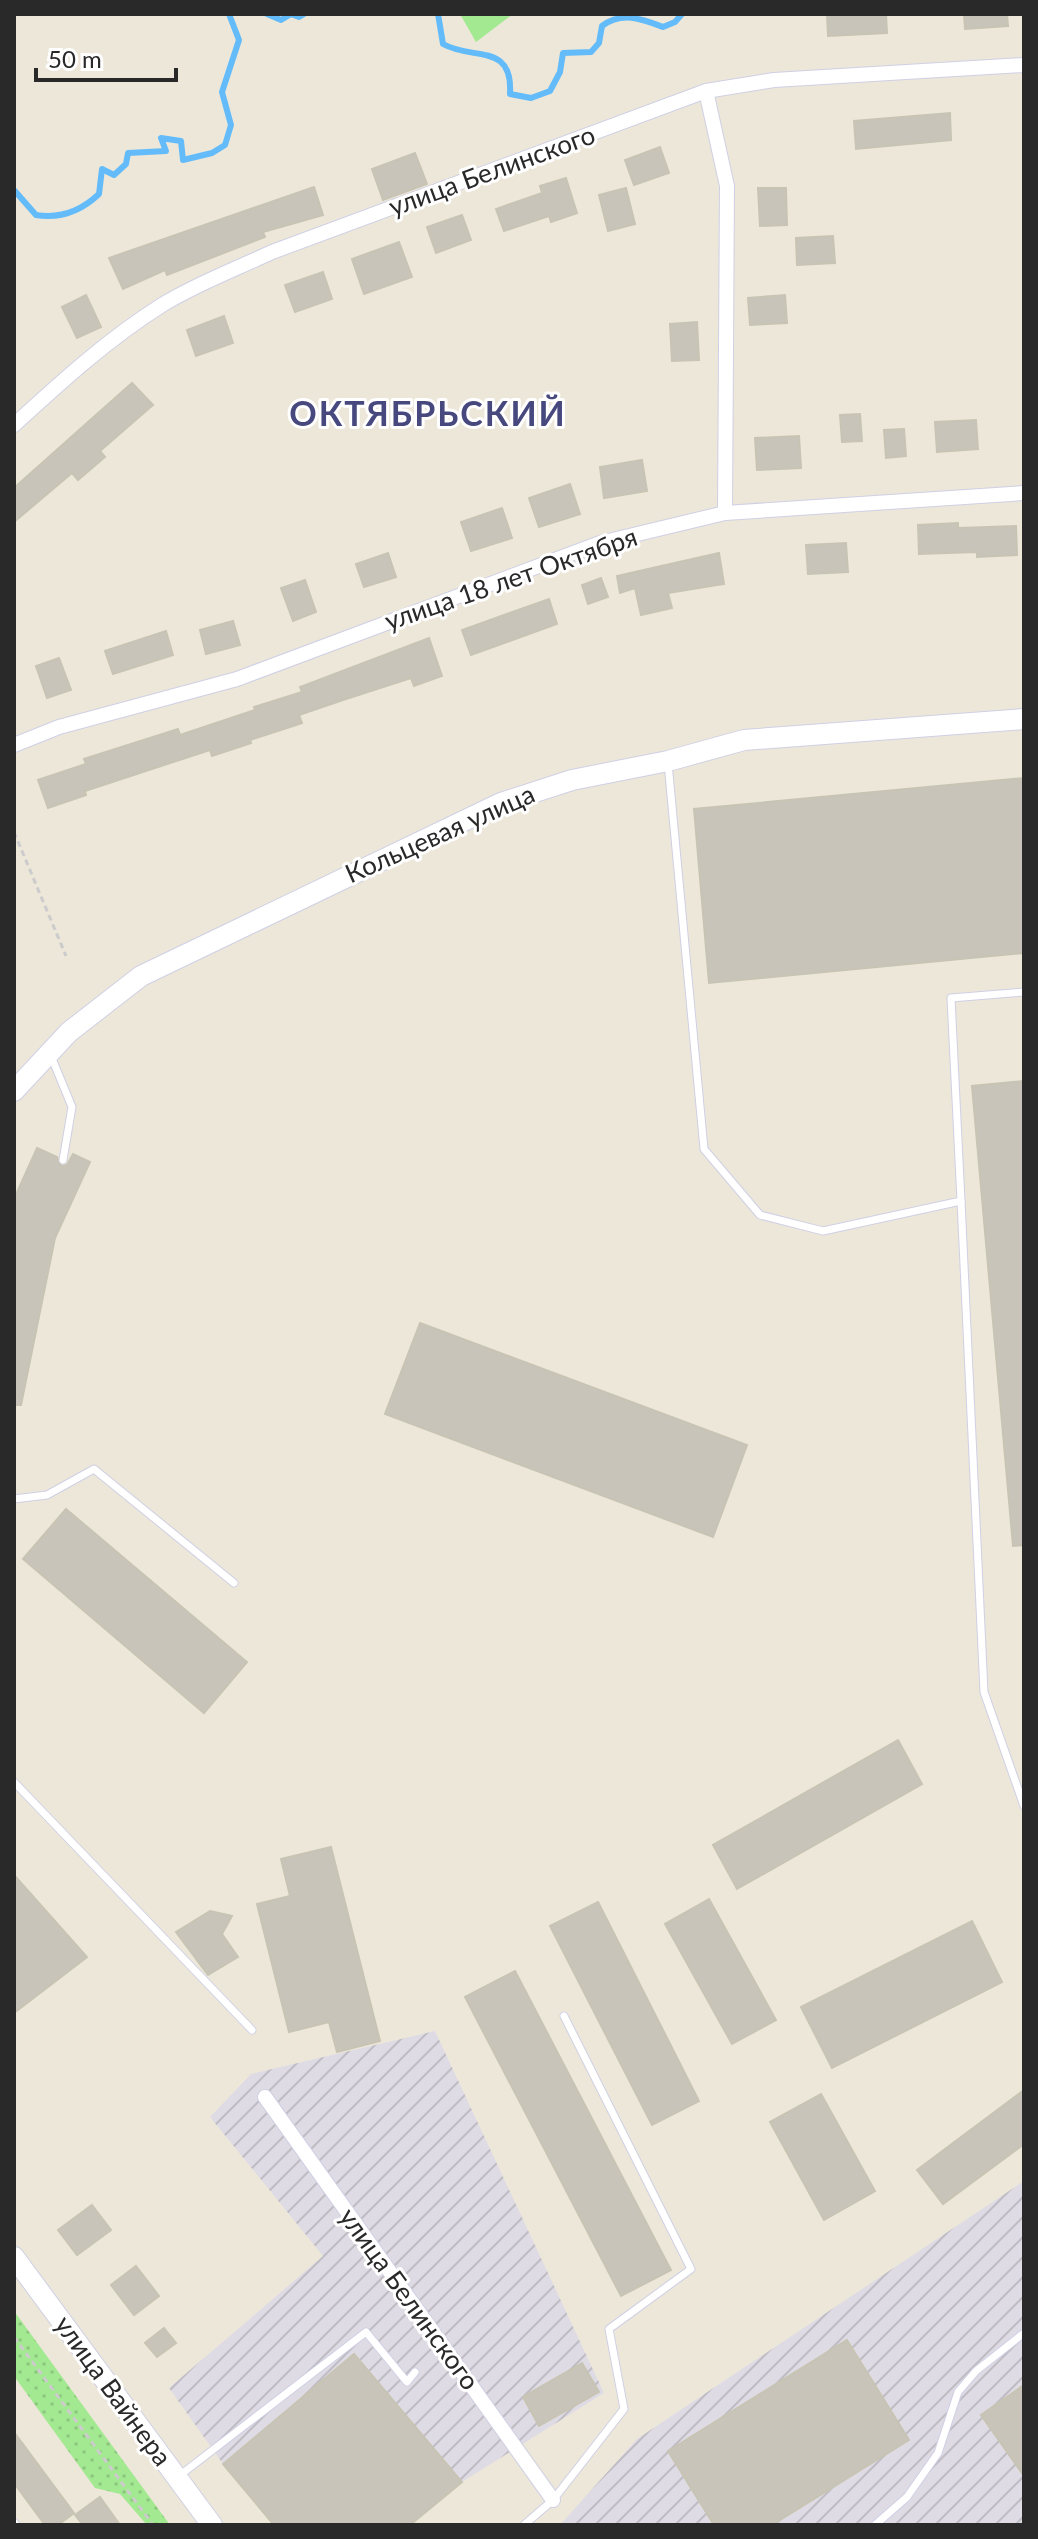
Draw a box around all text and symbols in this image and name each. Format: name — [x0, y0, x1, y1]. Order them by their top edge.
scale bar — [36, 32, 176, 82]
text: 50 m — [48, 44, 102, 73]
street label: улица Белинского — [384, 118, 599, 222]
district label: ОКТЯБРЬСКИЙ — [289, 392, 567, 433]
street label: улица 18 лет Октября — [380, 520, 641, 636]
street label: Кольцевая улица — [340, 777, 539, 889]
street label: улица Белинского — [333, 2201, 487, 2396]
street label: улица Вайнера — [49, 2309, 179, 2472]

